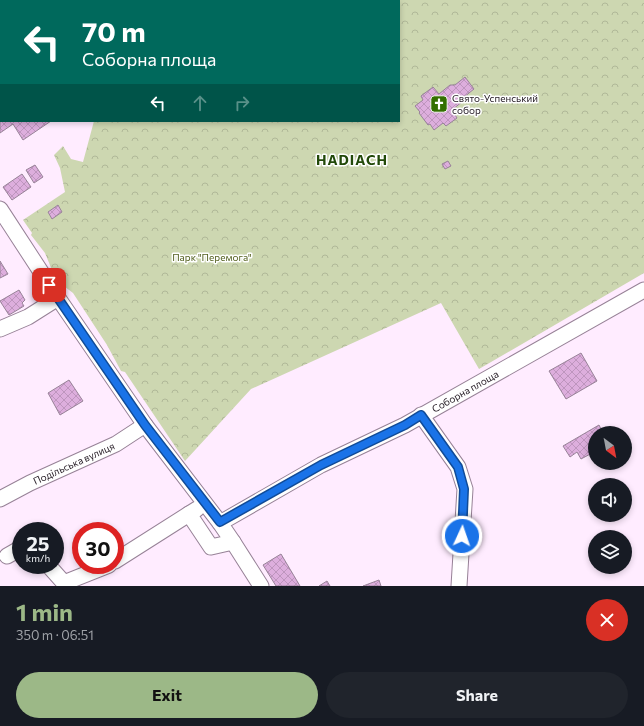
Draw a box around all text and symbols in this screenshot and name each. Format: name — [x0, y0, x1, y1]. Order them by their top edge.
text: 70 m — [82, 14, 146, 48]
icon: left — [16, 16, 68, 68]
text: Соборна площа — [82, 48, 216, 70]
icon: left — [147, 92, 169, 114]
icon: ahead — [189, 92, 211, 114]
icon: right — [231, 92, 253, 114]
place label: Свято-Успенський собор — [452, 92, 538, 116]
church icon: Свято-Успенський собор — [429, 94, 449, 114]
district label: HADIACH — [316, 151, 388, 168]
park label: Парк "Перемога" — [172, 251, 252, 263]
pin — [32, 268, 66, 302]
icon: arrive — [38, 274, 60, 296]
street label: Соборна площа — [430, 368, 500, 415]
north arrow — [588, 426, 632, 470]
map controls — [588, 426, 632, 574]
street label: Подільська вулиця — [31, 440, 116, 487]
button: sound — [588, 478, 632, 522]
position arrow — [441, 515, 483, 557]
speed limit sign: 30 — [72, 522, 124, 574]
button: layers — [588, 530, 632, 574]
text: 25 — [26, 531, 50, 555]
text: km/h — [26, 552, 50, 564]
text: 1 min — [16, 597, 73, 626]
button: close — [586, 599, 628, 641]
text: 350 m · 06:51 — [16, 627, 94, 643]
button: Exit — [16, 672, 318, 718]
button: Share — [326, 672, 628, 718]

